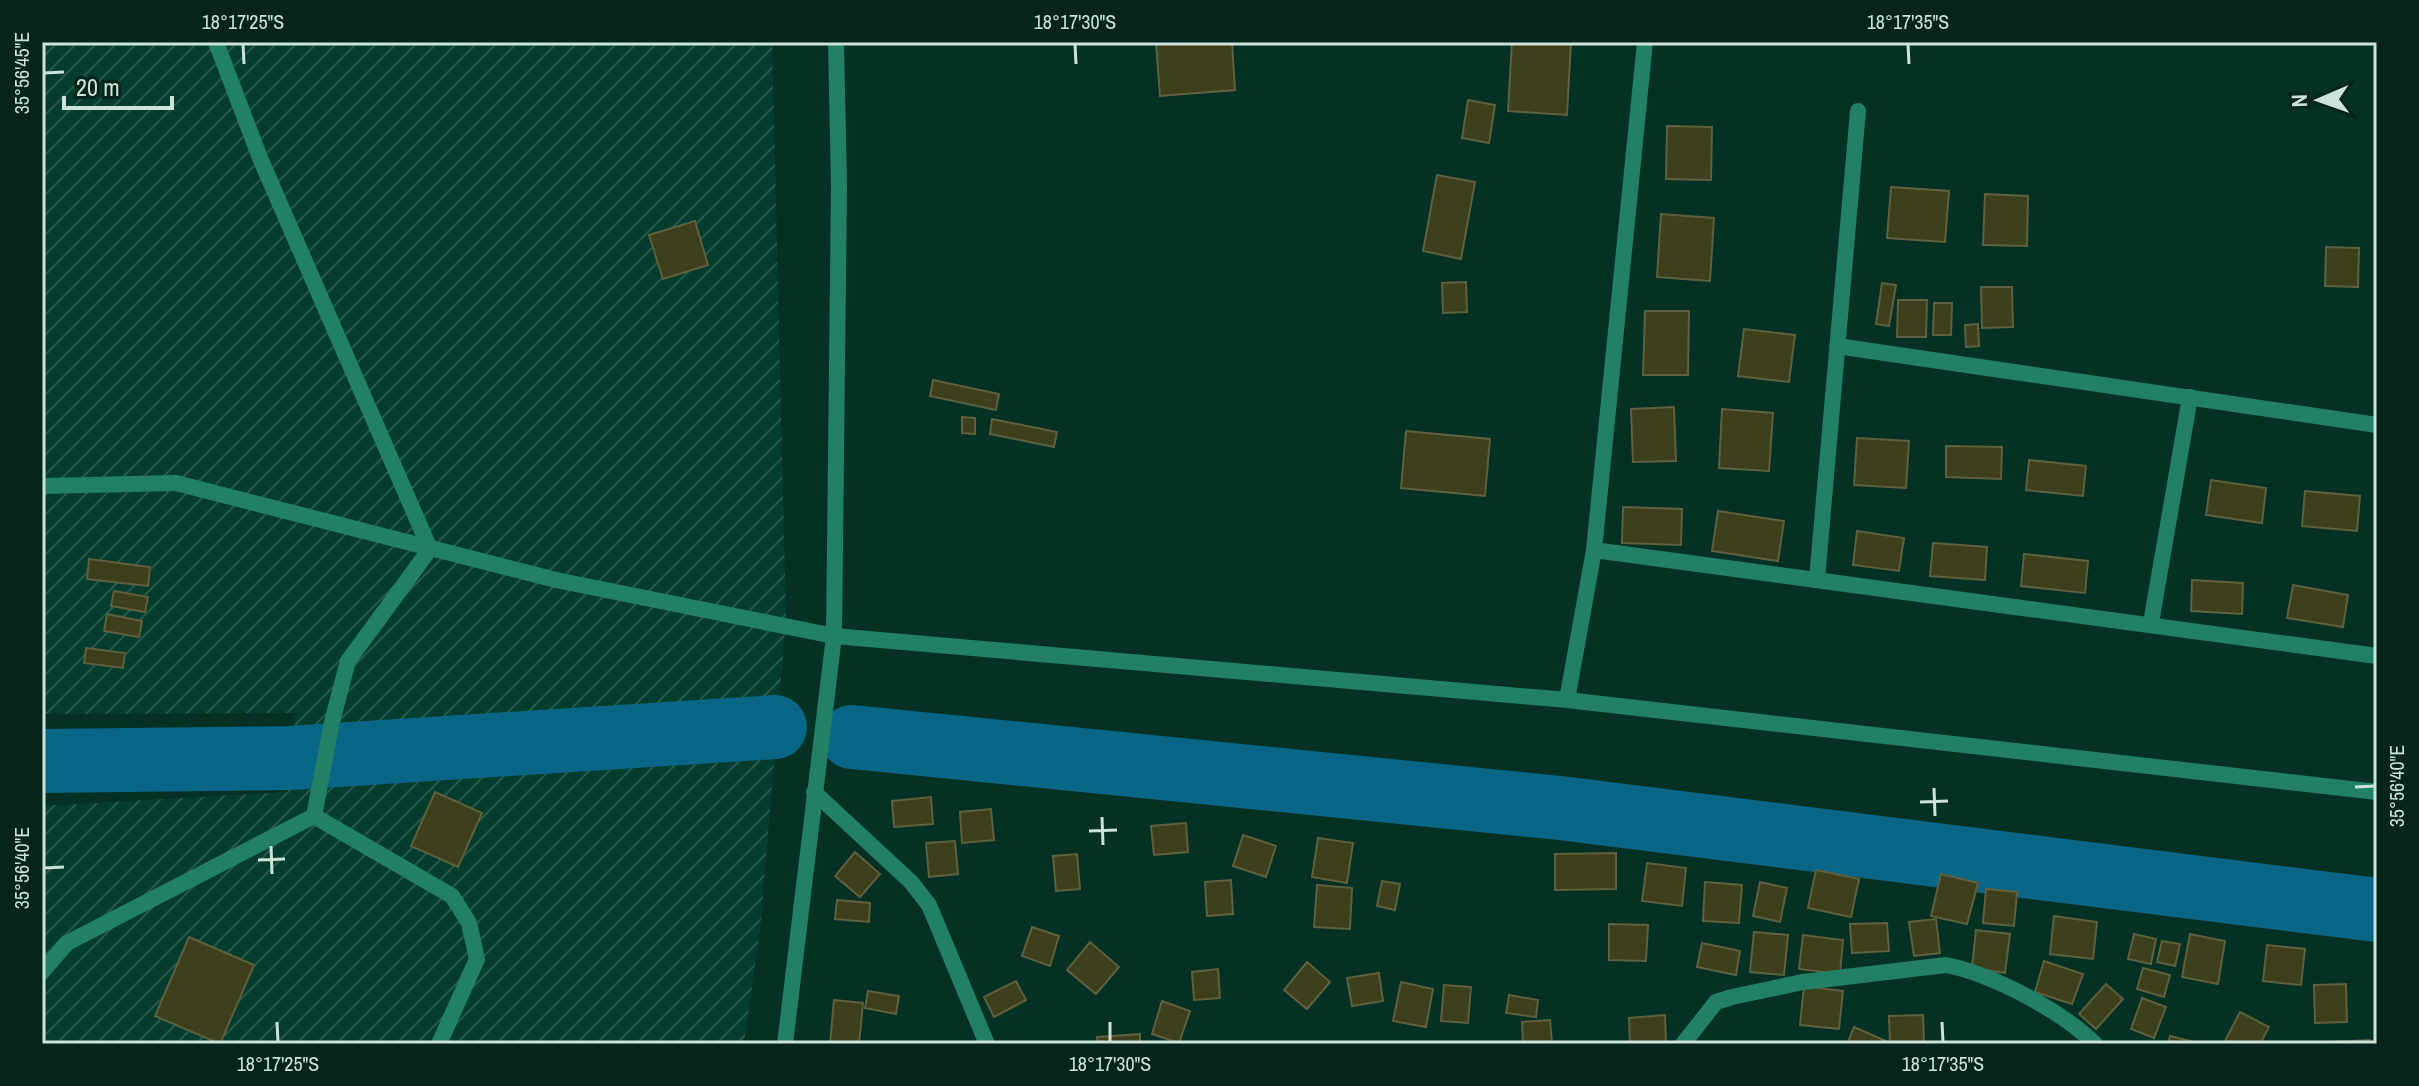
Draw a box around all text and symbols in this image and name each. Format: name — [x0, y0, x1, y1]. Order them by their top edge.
text: 18°17'25"S — [202, 8, 284, 35]
text: 18°17'30"S — [1034, 8, 1116, 35]
text: 18°17'35"S — [1867, 8, 1949, 35]
text: 35°56'45"E — [8, 32, 35, 114]
scale bar — [64, 60, 172, 110]
north arrow — [2279, 60, 2359, 140]
text: 20 m — [76, 71, 120, 103]
text: N — [2284, 94, 2314, 108]
text: 35°56'40"E — [2383, 745, 2410, 827]
text: 35°56'40"E — [8, 827, 35, 909]
text: 18°17'25"S — [237, 1050, 319, 1077]
text: 18°17'30"S — [1069, 1050, 1151, 1077]
text: 18°17'35"S — [1902, 1050, 1984, 1077]

